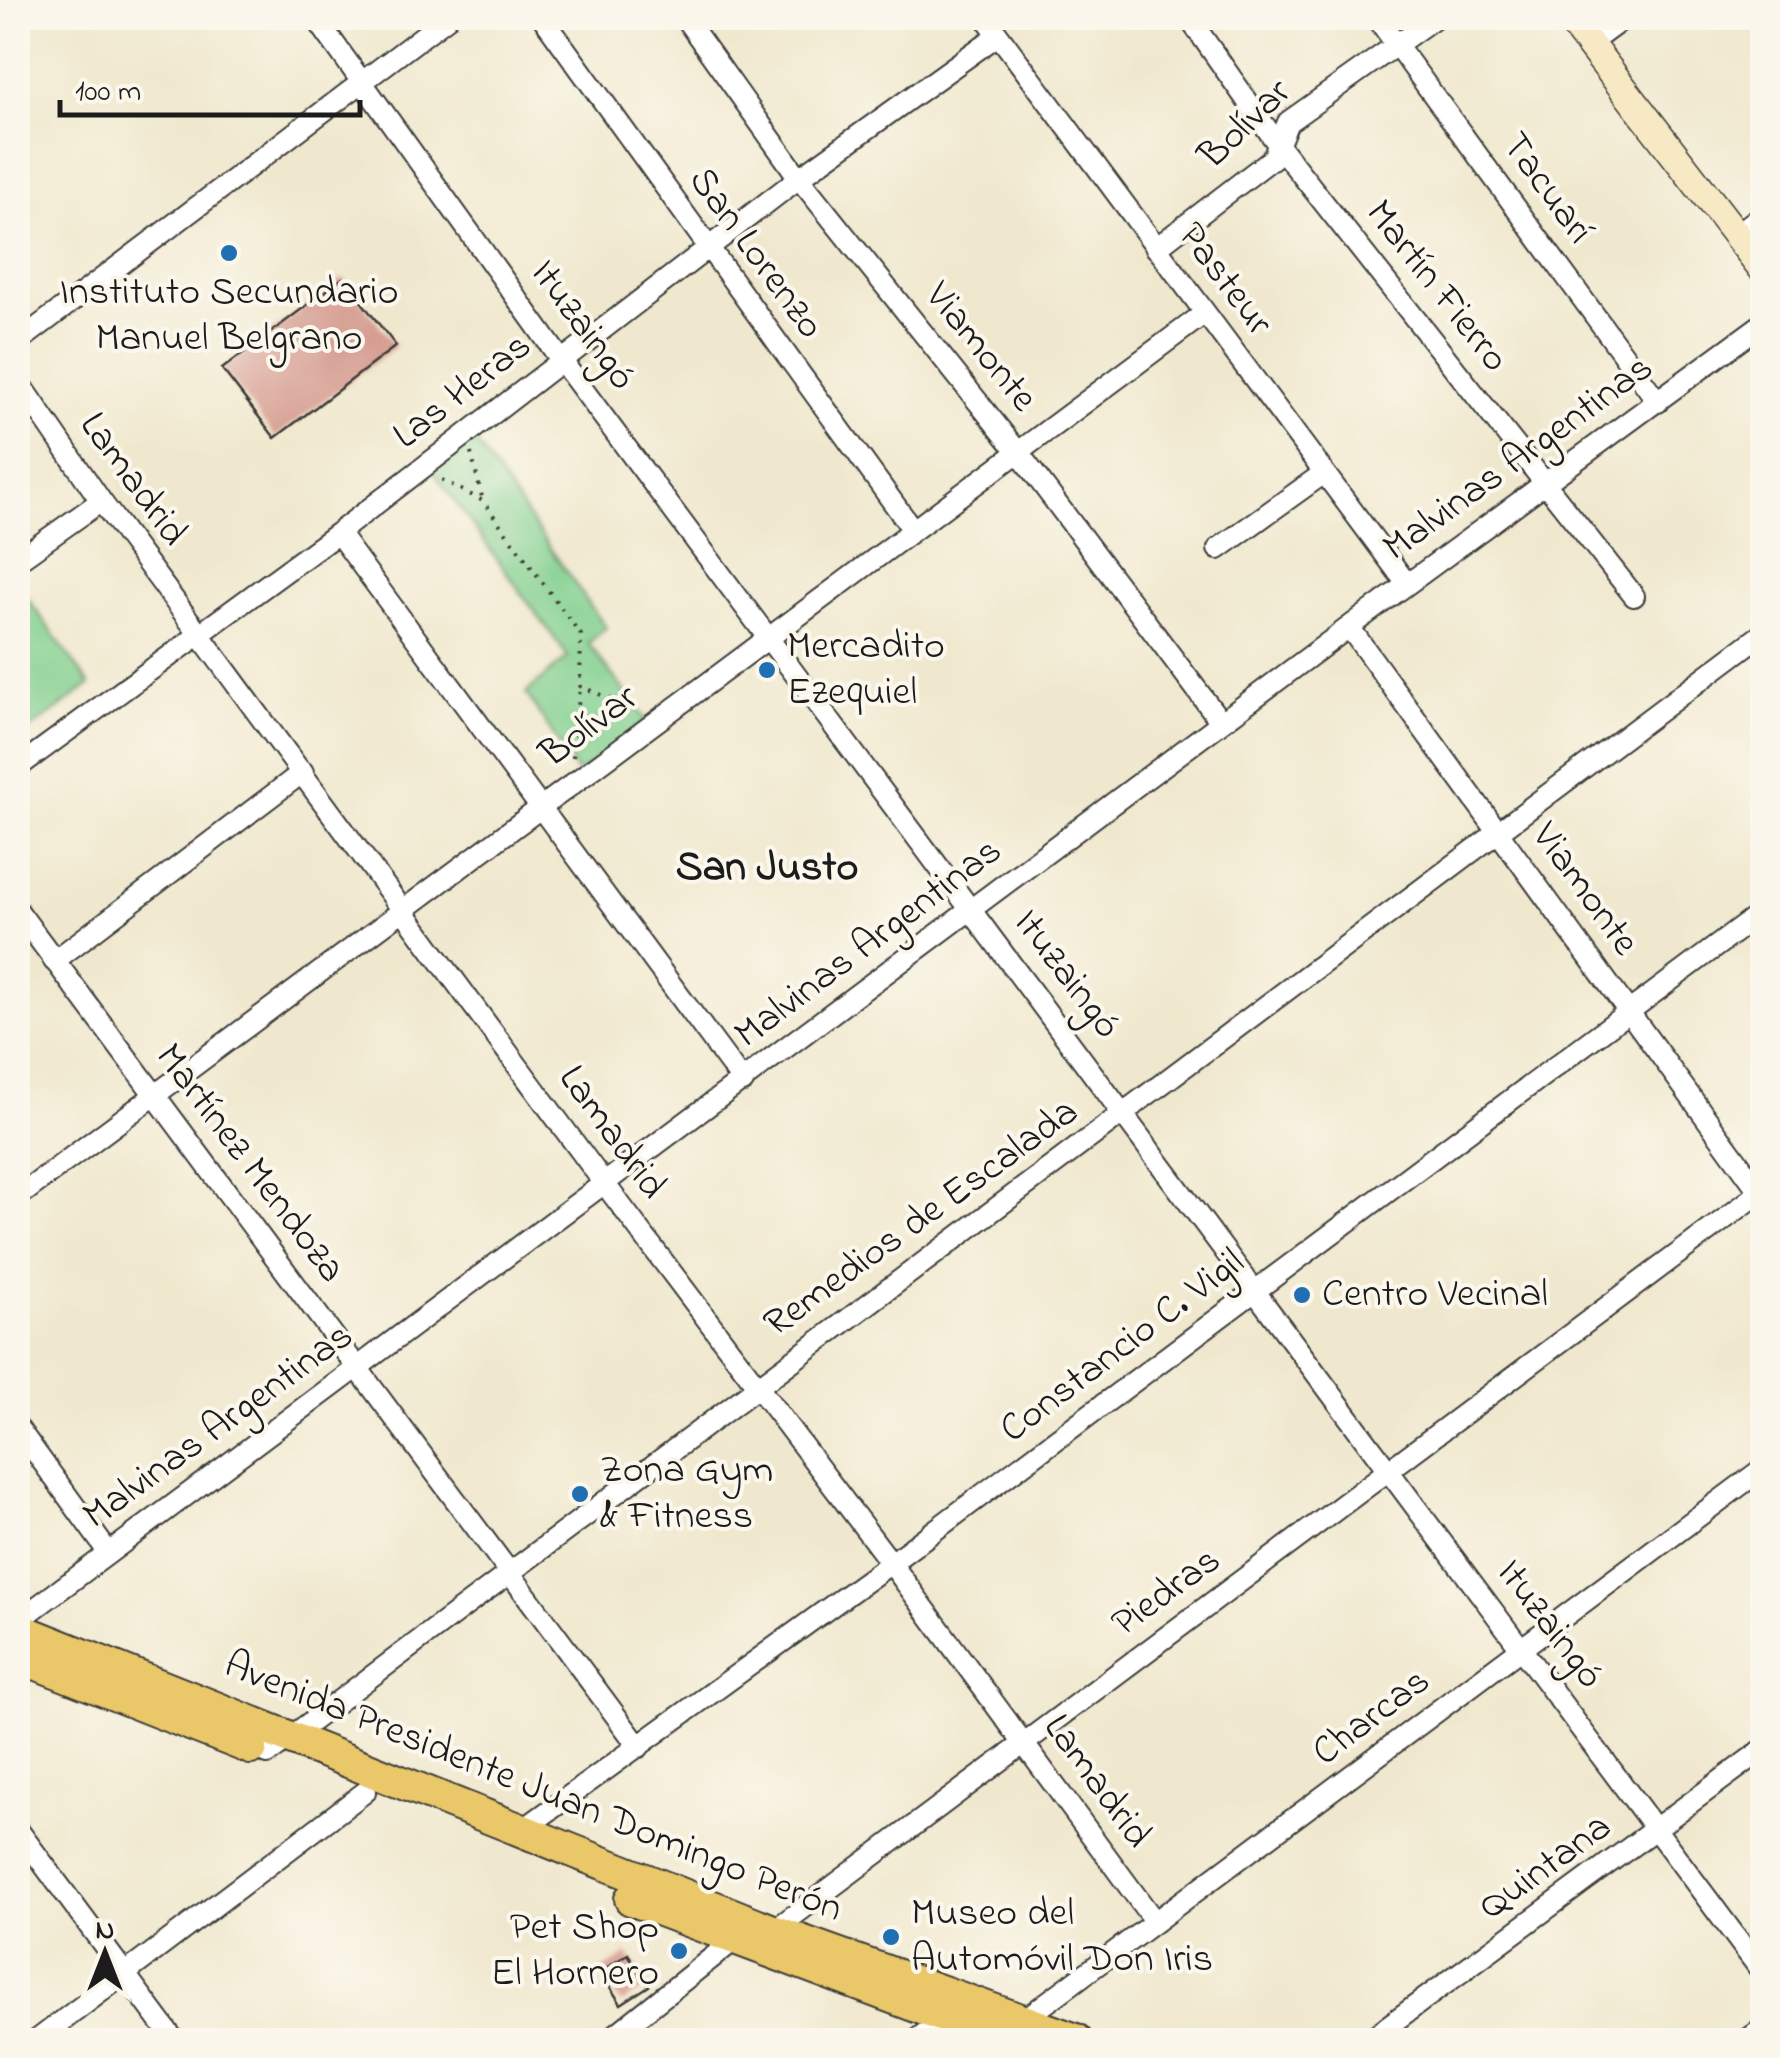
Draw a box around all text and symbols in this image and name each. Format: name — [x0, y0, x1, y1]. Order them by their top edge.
scale bar — [60, 55, 360, 117]
street label: Bolívar — [1185, 65, 1306, 185]
text: 100 m — [75, 71, 141, 115]
street label: Tacuarí — [1485, 121, 1607, 257]
street label: San Lorenzo — [672, 156, 838, 352]
street label: Martín Fierro — [1350, 188, 1522, 386]
street label: Pasteur — [1162, 211, 1287, 350]
marker: Instituto Secundario Manuel Belgrano — [218, 242, 240, 264]
street label: Ituzaingó — [514, 248, 650, 404]
place label: Instituto Secundario Manuel Belgrano — [60, 264, 398, 369]
street label: Viamonte — [908, 269, 1051, 426]
street label: Las Heras — [381, 319, 545, 465]
street label: Malvinas Argentinas — [1371, 341, 1667, 577]
street label: Lamadrid — [63, 401, 201, 559]
place label: Mercadito Ezequiel — [787, 618, 945, 723]
marker: Mercadito Ezequiel — [756, 659, 778, 681]
street label: Bolívar — [528, 670, 652, 784]
street label: Viamonte — [1515, 810, 1653, 969]
street label: Malvinas Argentinas — [723, 824, 1015, 1064]
district label: San Justo — [676, 838, 858, 899]
street label: Ituzaingó — [997, 897, 1135, 1053]
street label: Martínez Mendoza — [139, 1032, 359, 1296]
street label: Lamadrid — [542, 1054, 680, 1212]
street label: Remedios de Escalada — [752, 1084, 1092, 1354]
street label: Constancio C. Vigil — [988, 1235, 1258, 1459]
place label: Centro Vecinal — [1322, 1266, 1548, 1325]
marker: Centro Vecinal — [1291, 1284, 1313, 1306]
street label: Malvinas Argentinas — [71, 1309, 367, 1545]
place label: Zona Gym & Fitness — [600, 1442, 773, 1547]
marker: Zona Gym & Fitness — [569, 1483, 591, 1505]
street label: Piedras — [1100, 1533, 1234, 1653]
street label: Ituzaingó — [1480, 1547, 1618, 1703]
street label: Avenida Presidente Juan Domingo Perón — [215, 1637, 851, 1939]
street label: Charcas — [1300, 1654, 1444, 1782]
street label: Lamadrid — [1027, 1703, 1165, 1861]
street label: Quintana — [1467, 1800, 1625, 1936]
place label: Museo del Automóvil Don Iris — [911, 1885, 1213, 1990]
place label: Pet Shop El Hornero — [491, 1899, 659, 2004]
north arrow — [55, 1903, 155, 2003]
text: N — [96, 1911, 114, 1952]
marker: Museo del Automóvil Don Iris — [880, 1926, 902, 1948]
marker: Pet Shop El Hornero — [668, 1940, 690, 1962]

